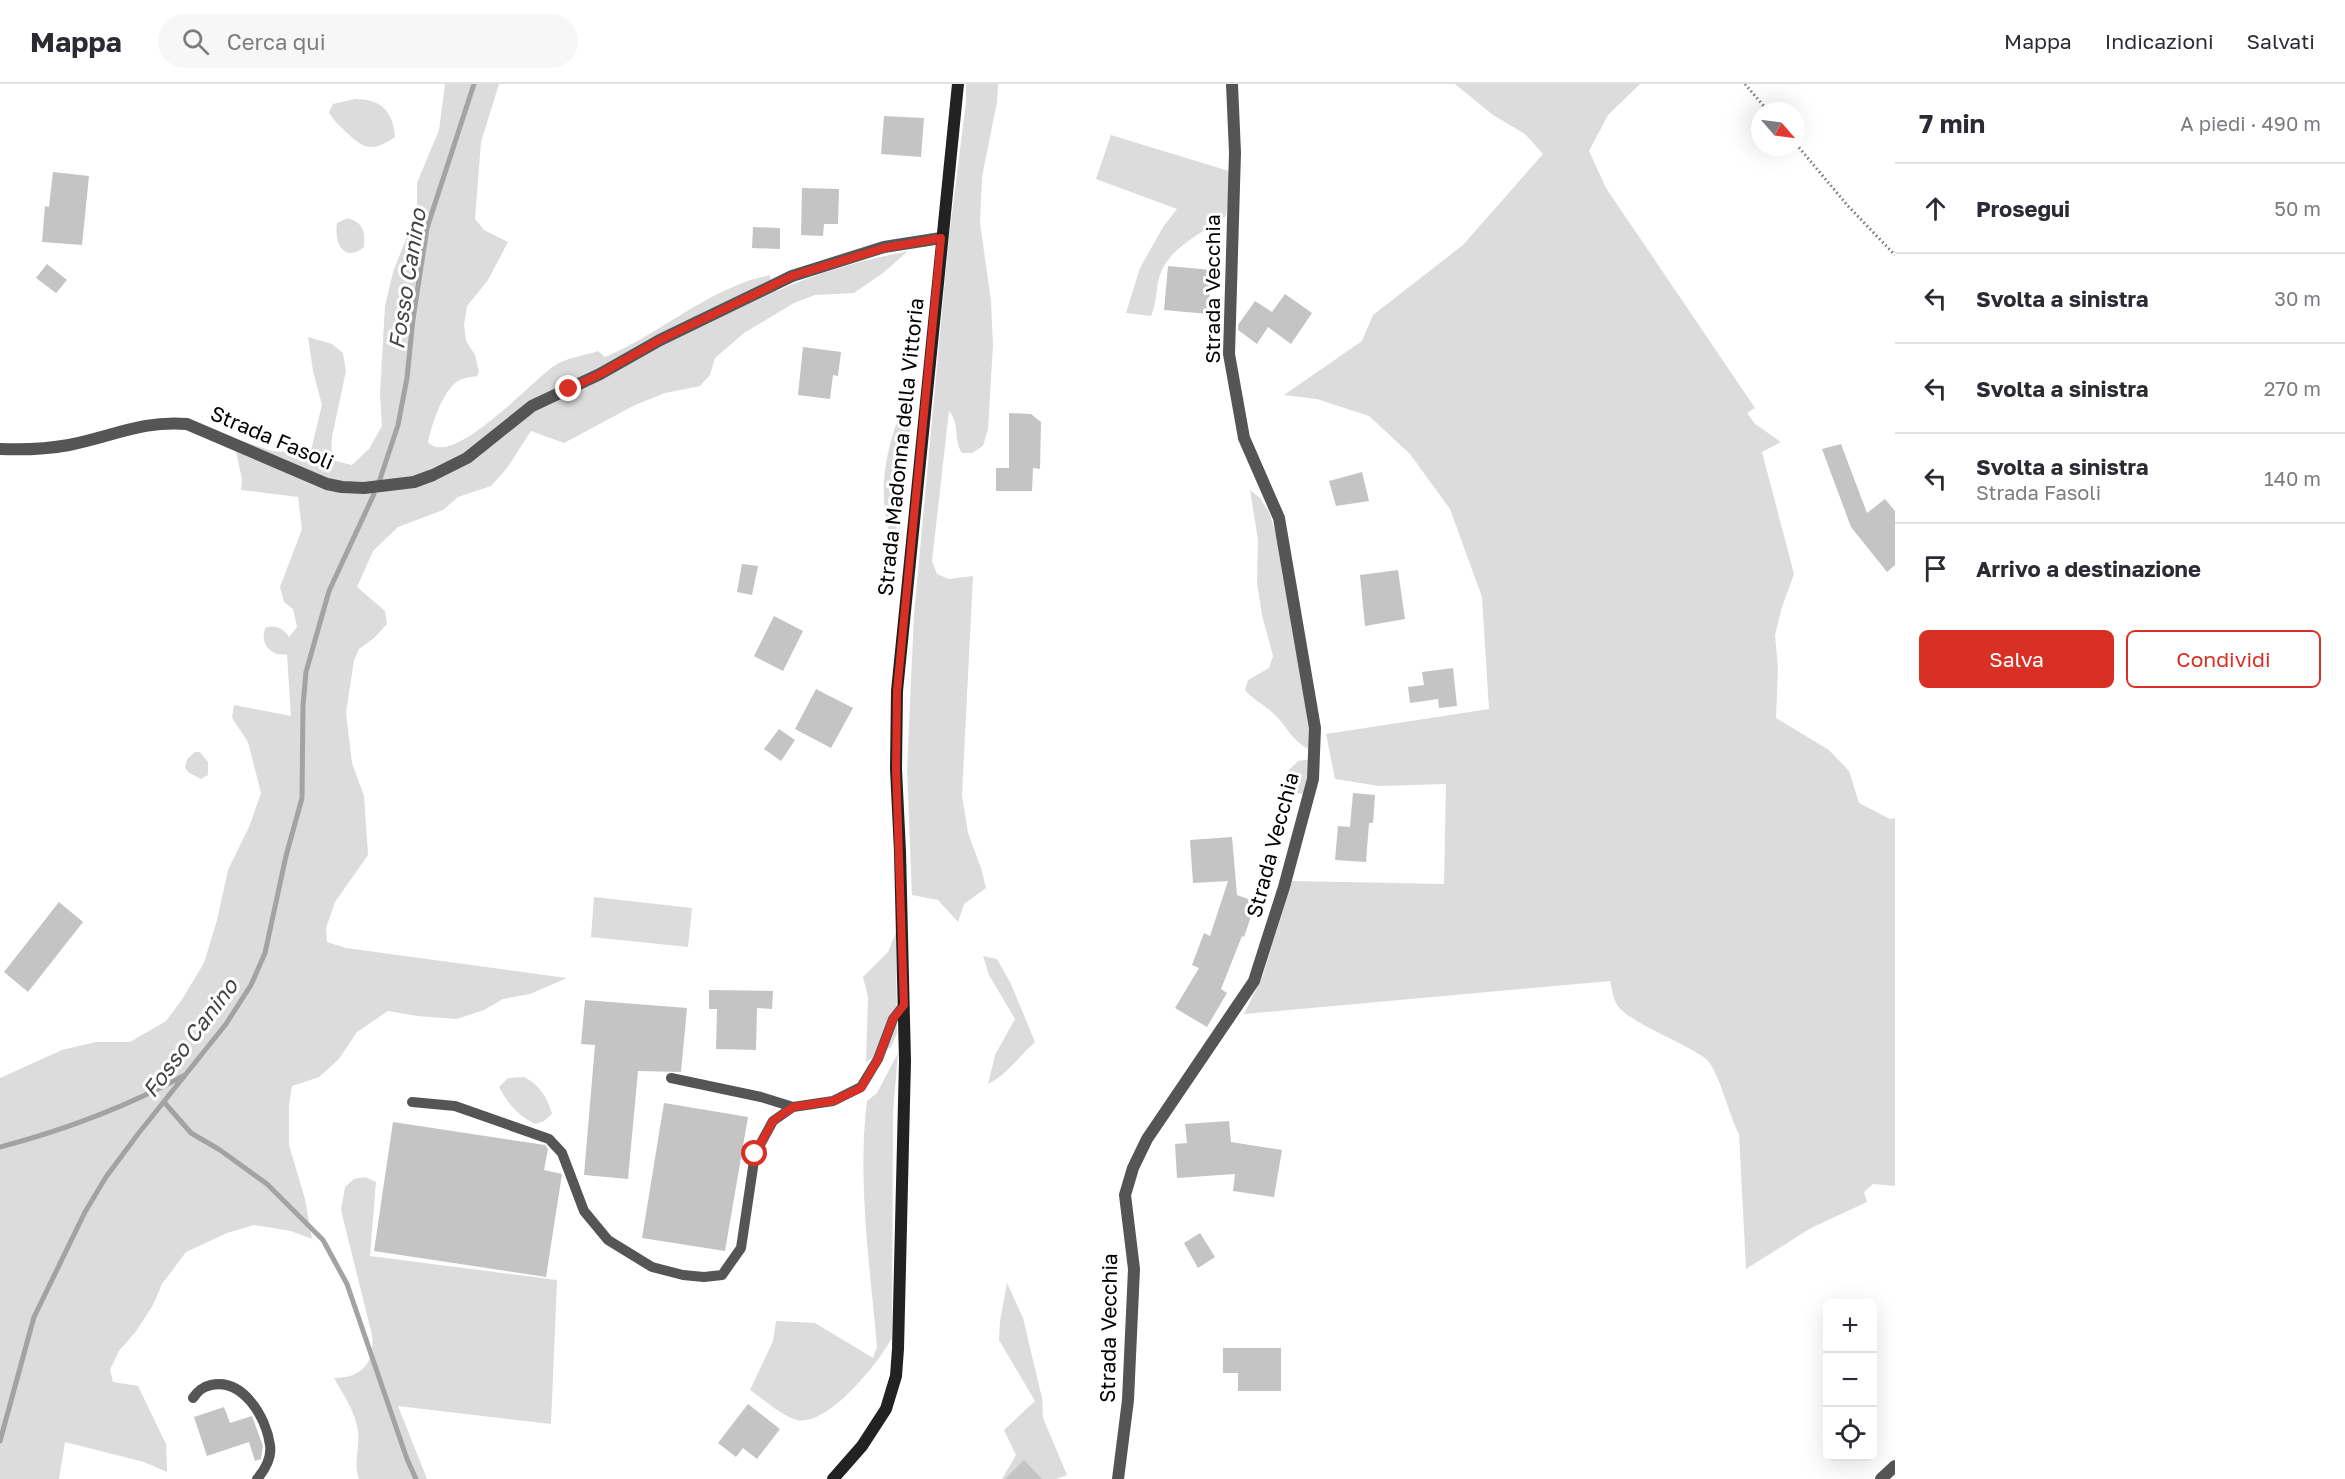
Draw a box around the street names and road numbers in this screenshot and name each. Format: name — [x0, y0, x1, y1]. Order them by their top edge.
street label: Strada Vecchia — [1199, 214, 1225, 364]
street label: Strada Madonna della Vittoria — [871, 296, 929, 597]
street label: Strada Fasoli — [207, 399, 338, 475]
street label: Strada Vecchia — [1240, 769, 1304, 920]
street label: Strada Vecchia — [1094, 1253, 1122, 1403]

